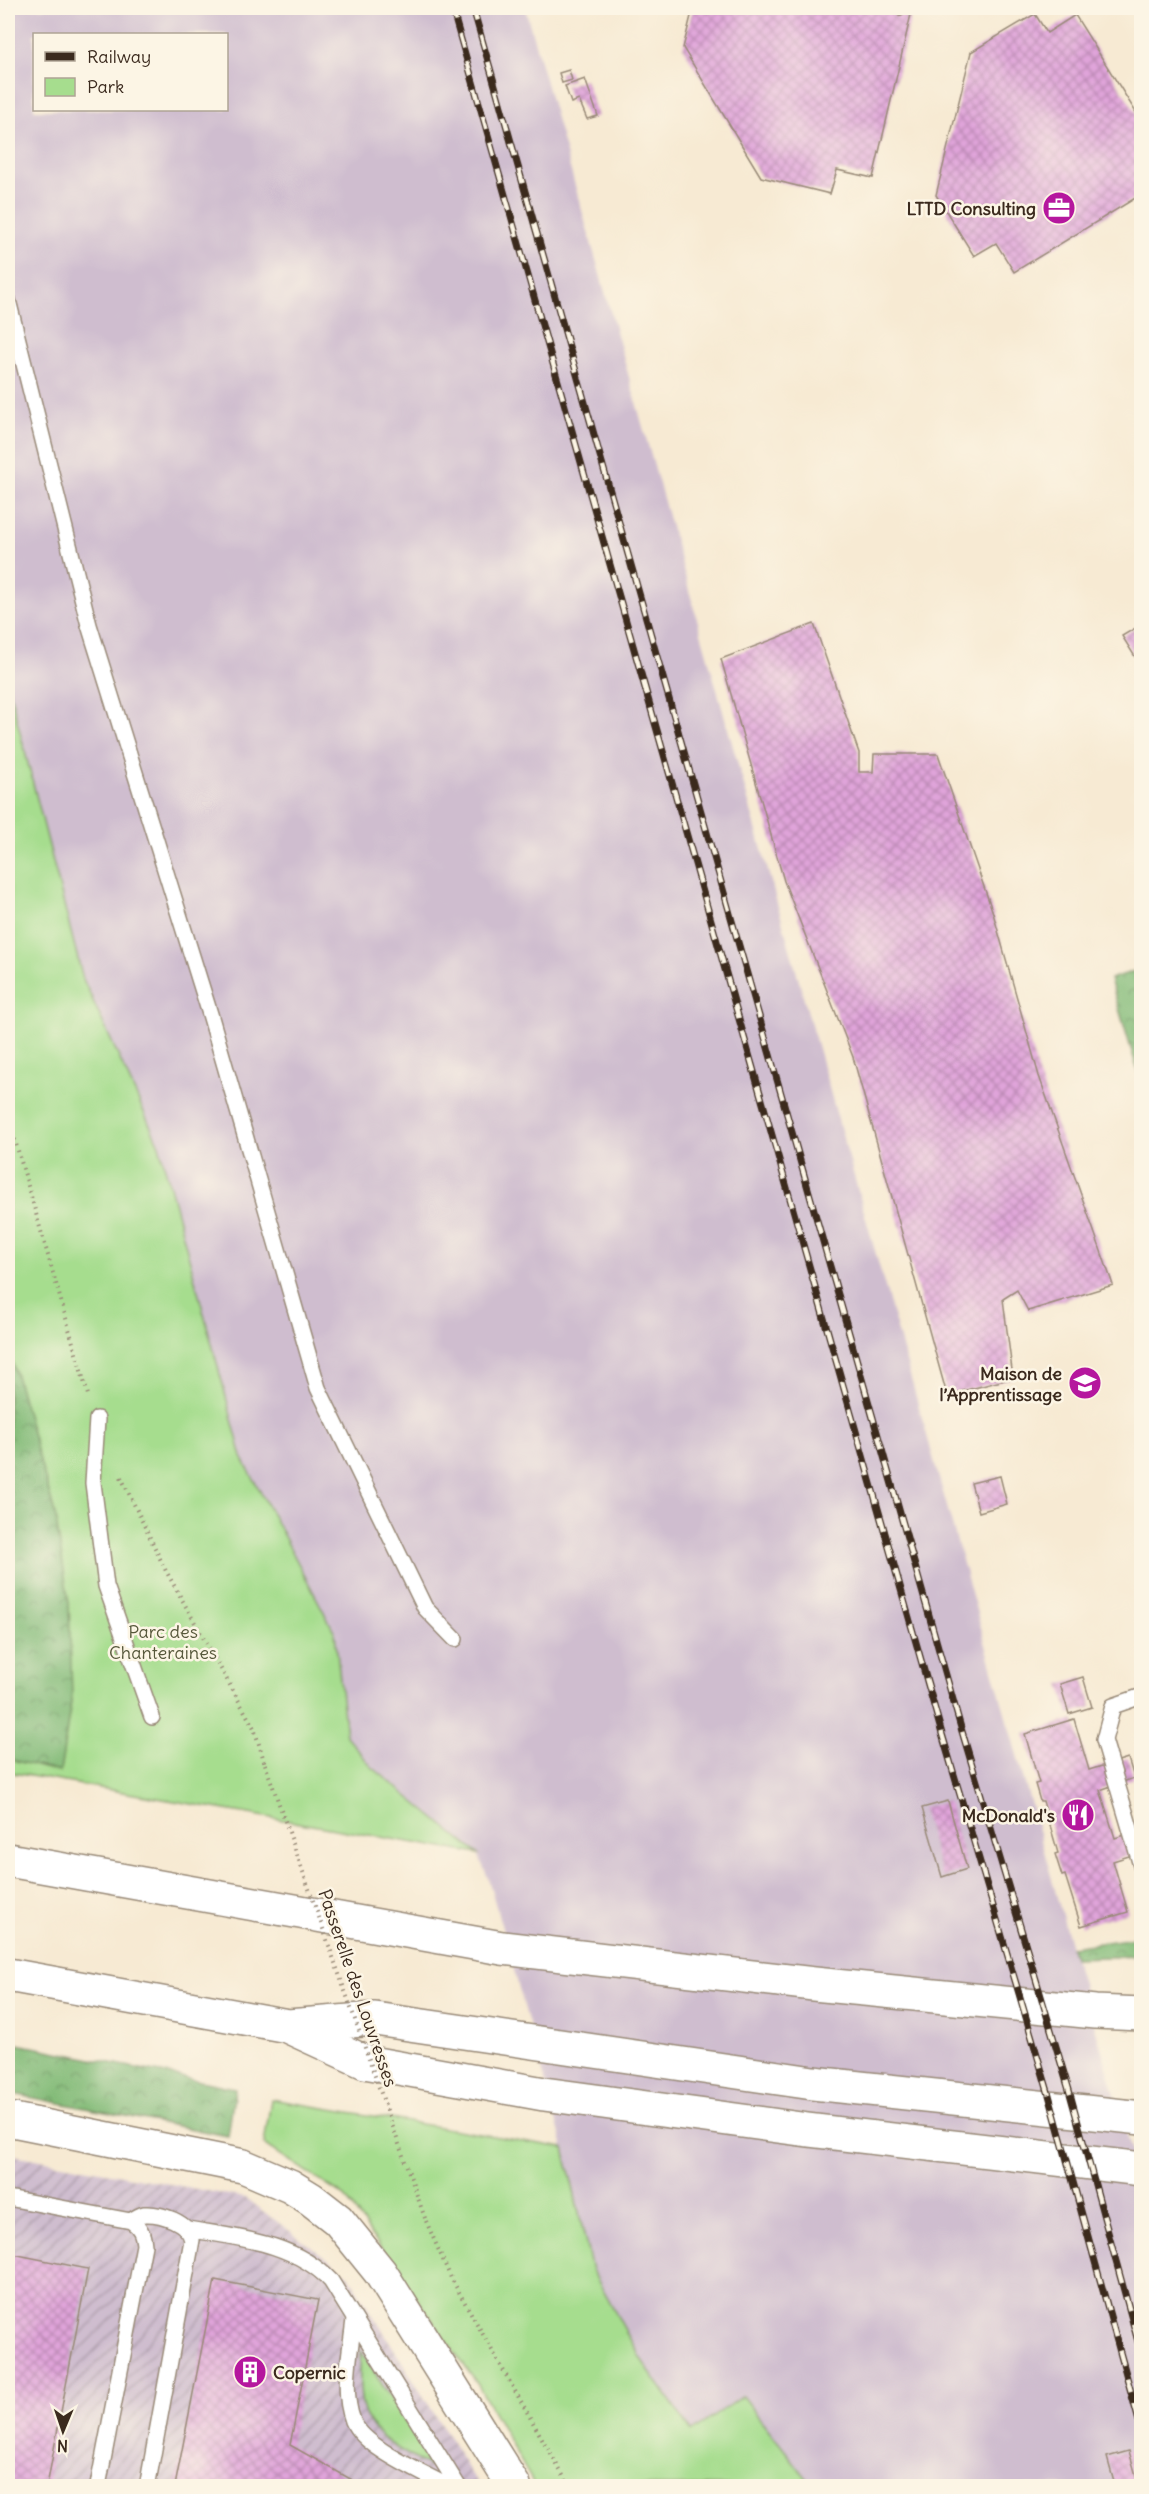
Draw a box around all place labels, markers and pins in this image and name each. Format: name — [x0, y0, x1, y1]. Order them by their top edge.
office icon: LTTD Consulting — [1041, 190, 1077, 226]
place label: LTTD Consulting — [907, 197, 1036, 220]
place label: Maison de l’Apprentissage — [939, 1362, 1062, 1406]
school or university icon: Maison de l’Apprentissage — [1067, 1365, 1103, 1401]
restaurant icon: McDonald's — [1060, 1797, 1096, 1833]
place label: McDonald's — [962, 1804, 1055, 1827]
building icon: Copernic — [232, 2354, 268, 2390]
place label: Copernic — [273, 2361, 346, 2384]

